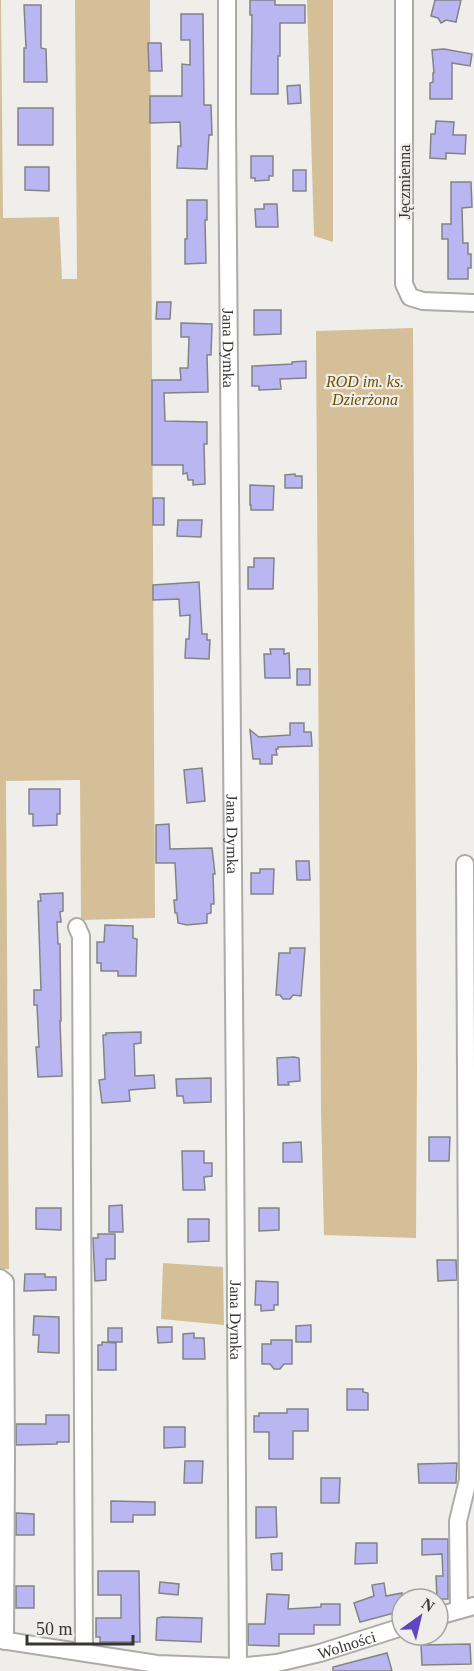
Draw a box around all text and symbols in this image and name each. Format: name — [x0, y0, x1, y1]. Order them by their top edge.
street label: Jęczmienna — [396, 145, 414, 219]
street label: Jana Dymka — [219, 308, 238, 388]
park label: ROD im. ks. Dzierżona — [325, 373, 404, 408]
street label: Jana Dymka — [223, 794, 242, 874]
street label: Jana Dymka — [227, 1280, 245, 1360]
north arrow — [390, 1587, 450, 1647]
text: N — [419, 1595, 438, 1616]
scale bar — [27, 1608, 134, 1646]
text: 50 m — [36, 1619, 73, 1639]
street label: Wolności — [315, 1627, 378, 1662]

